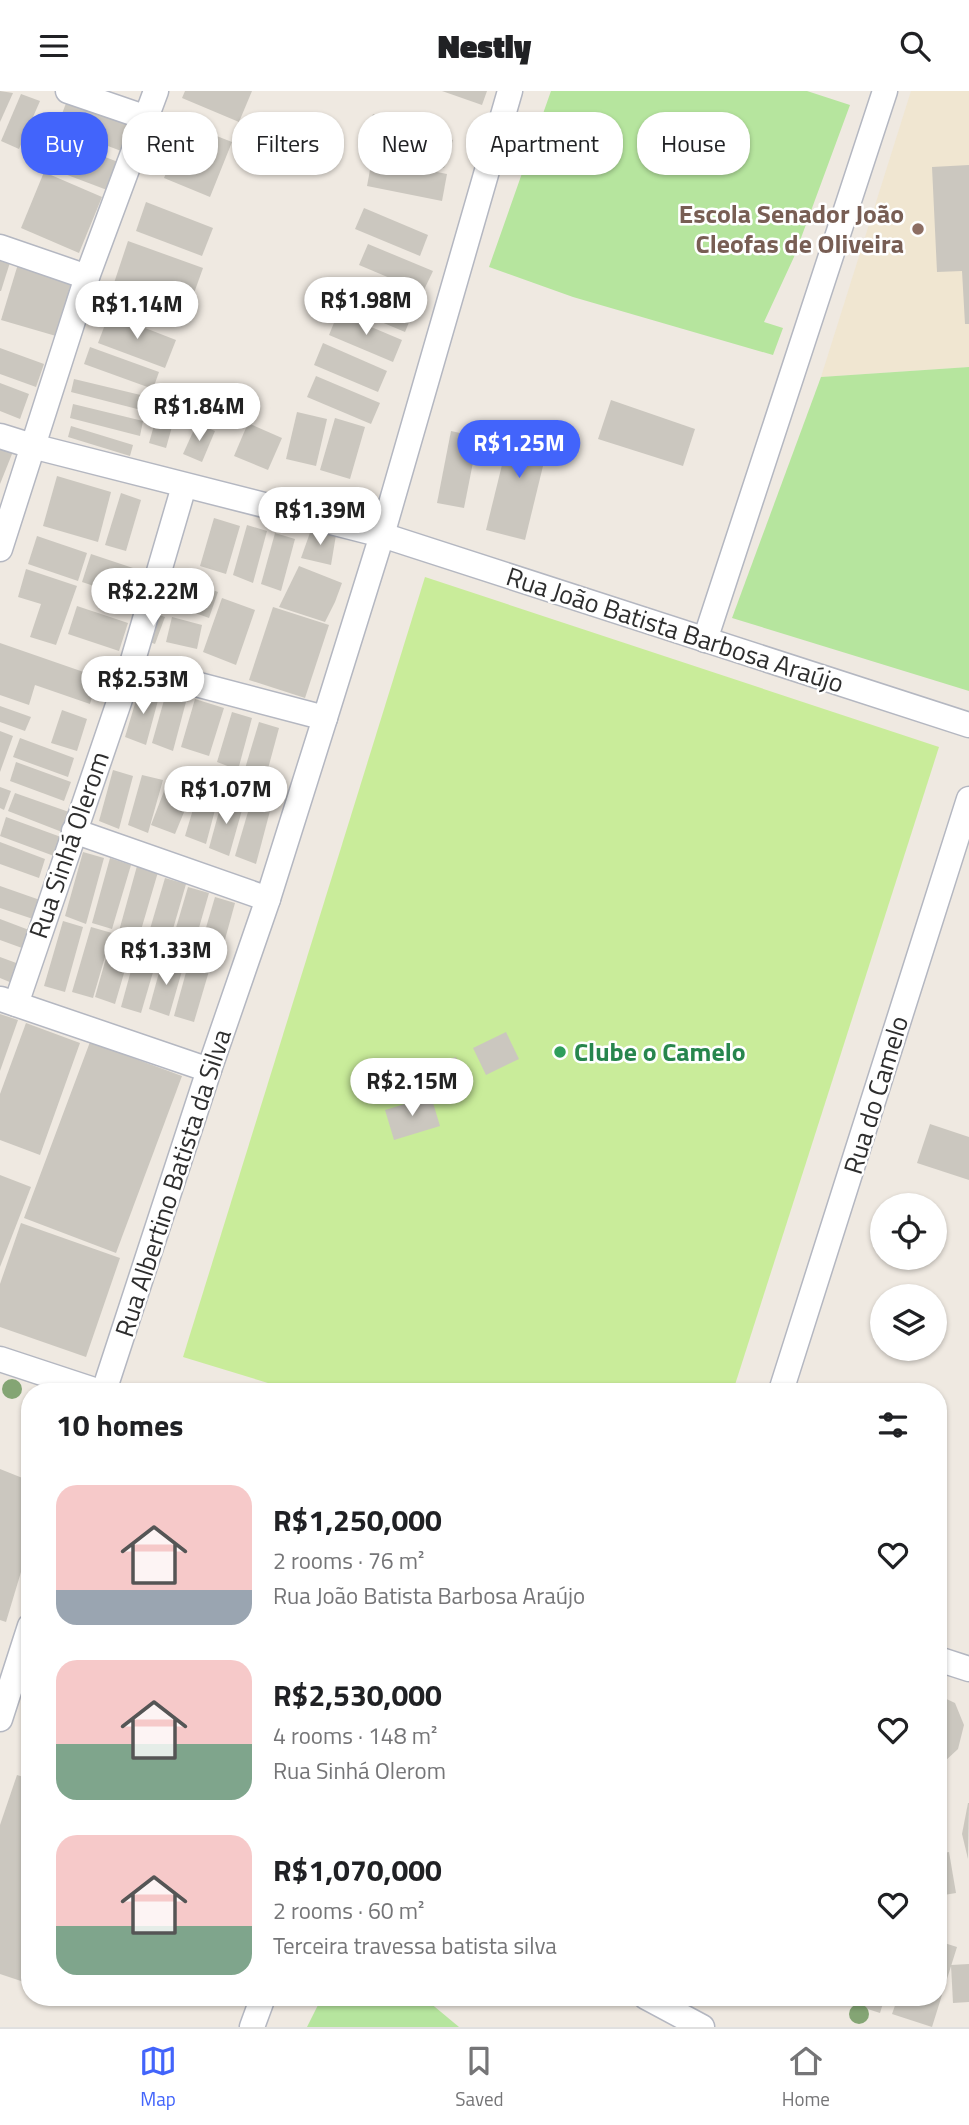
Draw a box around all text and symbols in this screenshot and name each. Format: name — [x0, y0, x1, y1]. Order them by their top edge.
text: Nestly — [438, 22, 531, 70]
icon: menu — [35, 27, 73, 65]
icon: search — [896, 27, 934, 65]
chip: Buy — [21, 112, 108, 175]
chip: Rent — [122, 112, 218, 175]
chip: Filters — [232, 112, 344, 175]
chip: New — [358, 112, 452, 175]
chip: Apartment — [466, 112, 623, 175]
chip: House — [637, 112, 750, 175]
place label: Escola Senador João Cleofas de Oliveira — [679, 194, 904, 263]
marker: Escola Senador João Cleofas de Oliveira — [910, 221, 926, 237]
pin: R$1.98M — [301, 278, 431, 337]
pin: R$1.14M — [72, 281, 202, 341]
text: R$1.98M — [320, 282, 412, 317]
text: R$1.14M — [91, 286, 183, 321]
pin: R$1.84M — [134, 383, 264, 443]
text: R$1.84M — [153, 388, 245, 423]
pin: R$1.25M — [454, 421, 584, 480]
text: R$1.25M — [473, 425, 565, 460]
pin: R$1.39M — [255, 487, 385, 547]
text: R$1.39M — [274, 492, 366, 527]
street label: Rua João Batista Barbosa Araújo — [501, 556, 849, 703]
pin: R$2.22M — [88, 568, 218, 628]
text: R$2.22M — [107, 573, 199, 608]
pin: R$2.53M — [78, 657, 208, 716]
text: R$2.53M — [97, 661, 189, 696]
street label: Rua Sinhá Olerom — [18, 746, 119, 944]
pin: R$1.07M — [161, 767, 291, 826]
text: R$1.07M — [180, 771, 272, 806]
pin: R$1.33M — [101, 927, 231, 987]
text: R$1.33M — [120, 932, 212, 967]
street label: Rua do Camelo — [833, 1011, 918, 1179]
street label: Rua Albertino Batista da Silva — [104, 1024, 241, 1342]
place label: Clube o Camelo — [574, 1032, 746, 1071]
marker: Clube o Camelo — [552, 1044, 568, 1060]
pin: R$2.15M — [347, 1059, 477, 1118]
text: R$2.15M — [366, 1063, 458, 1098]
map controls — [870, 1193, 947, 1361]
button: locate — [870, 1193, 947, 1270]
button: layers — [870, 1284, 947, 1361]
text: 10 homes — [56, 1402, 183, 1448]
icon: filters — [874, 1406, 912, 1444]
text: R$1,250,000 — [273, 1497, 442, 1543]
icon: home — [112, 1513, 196, 1597]
icon: heart — [874, 1536, 912, 1574]
text: 2 rooms · 76 m² — [273, 1543, 424, 1578]
text: Rua João Batista Barbosa Araújo — [273, 1578, 585, 1613]
text: R$2,530,000 — [273, 1672, 442, 1718]
icon: home — [112, 1688, 196, 1772]
icon: heart — [874, 1711, 912, 1749]
text: 4 rooms · 148 m² — [273, 1718, 437, 1753]
text: Rua Sinhá Olerom — [273, 1753, 446, 1788]
text: R$1,070,000 — [273, 1847, 442, 1893]
icon: home — [112, 1863, 196, 1947]
icon: heart — [874, 1886, 912, 1924]
text: 2 rooms · 60 m² — [273, 1893, 424, 1928]
text: Terceira travessa batista silva — [273, 1928, 557, 1963]
tab: Map — [139, 2042, 177, 2113]
tab: Saved — [455, 2042, 504, 2113]
tab: Home — [782, 2042, 830, 2113]

